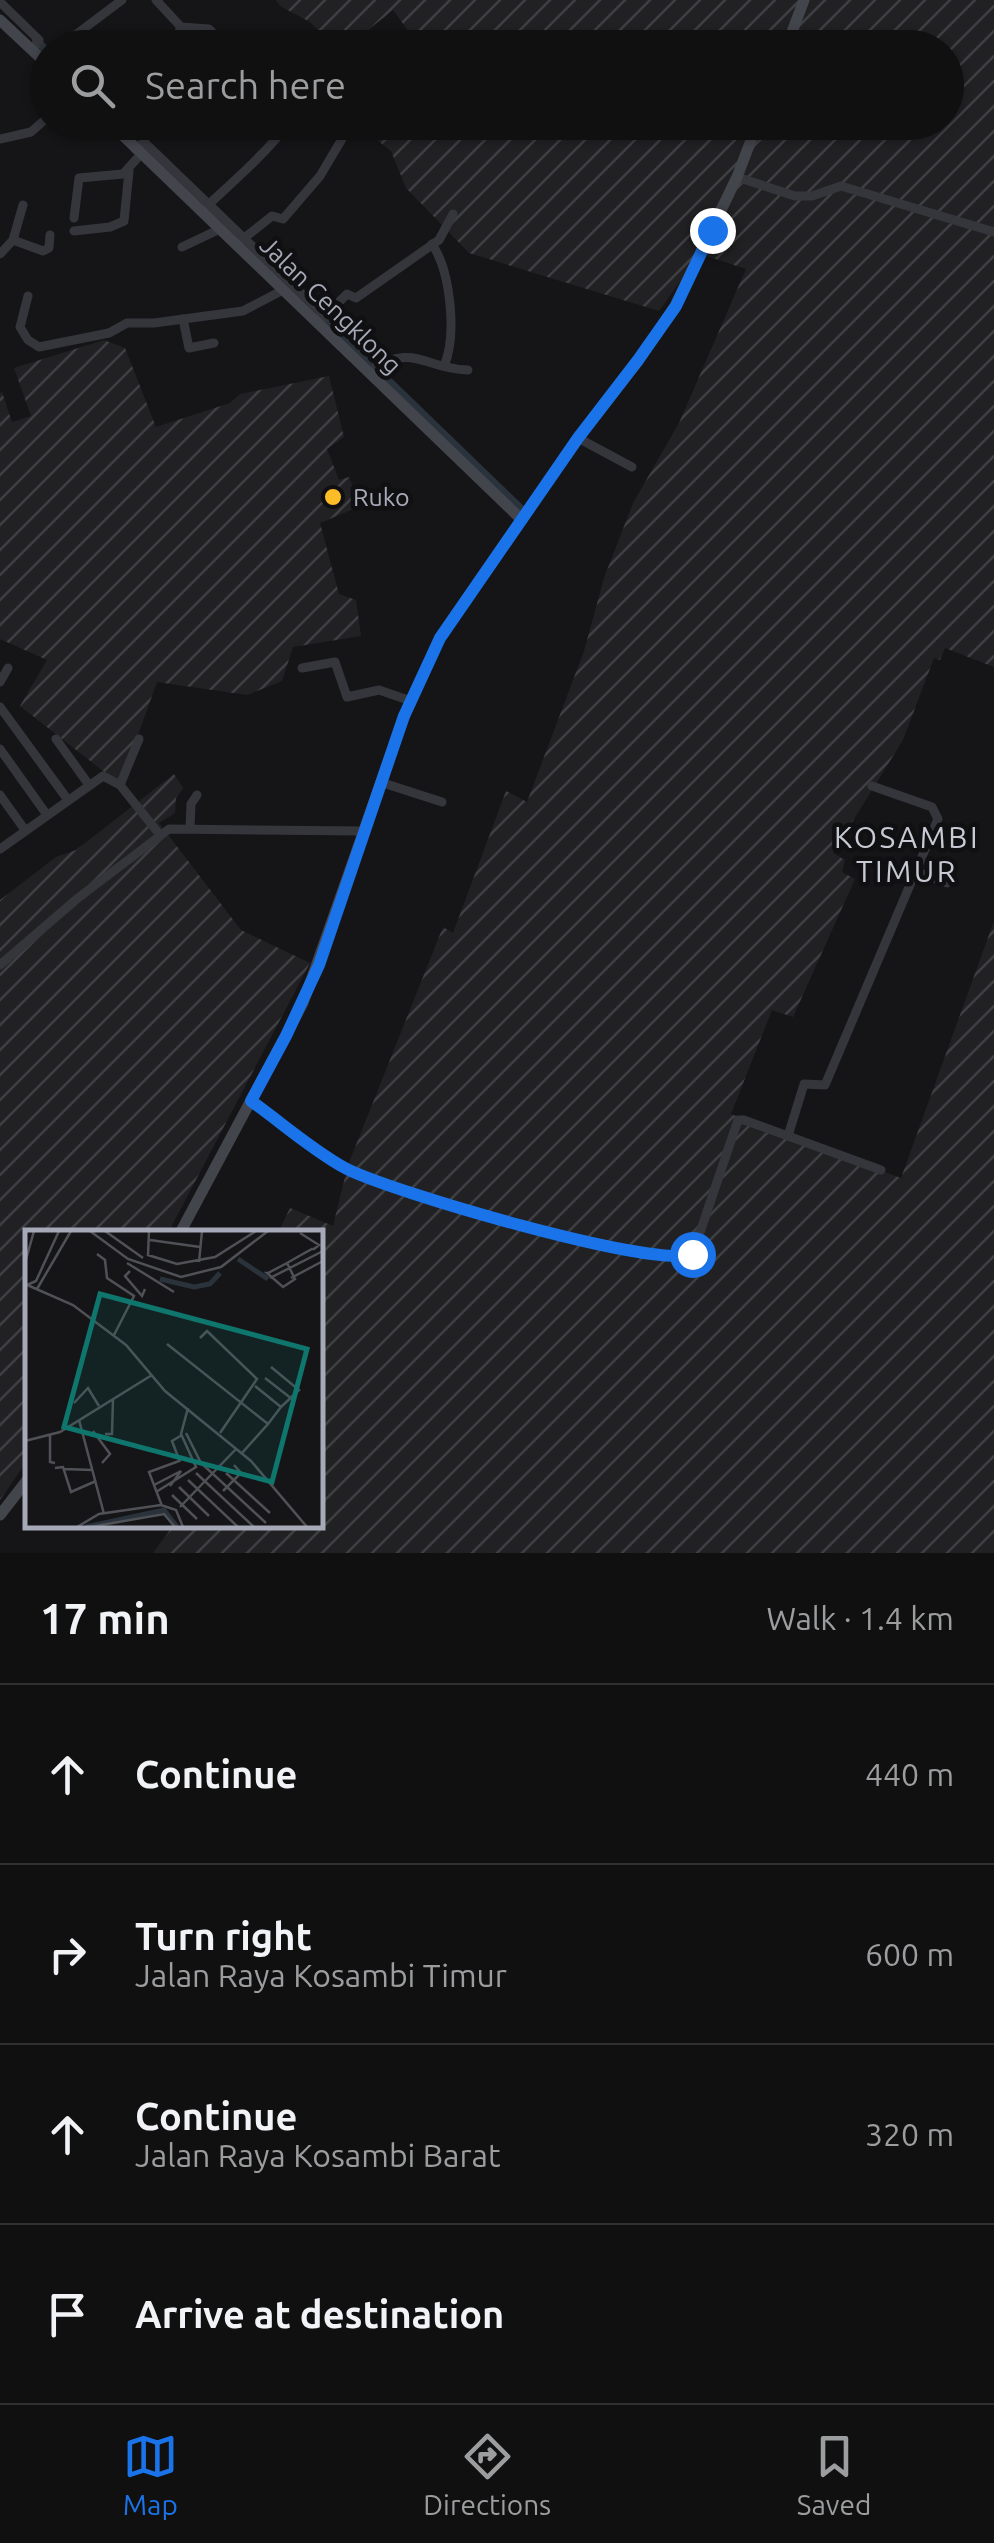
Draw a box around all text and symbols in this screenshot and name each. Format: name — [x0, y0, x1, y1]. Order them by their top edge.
search box — [30, 30, 964, 140]
icon: search — [65, 58, 120, 113]
text: Search here — [145, 64, 346, 106]
route end — [690, 208, 736, 254]
street label: Jalan Cengklong — [255, 231, 407, 379]
place label: Ruko — [353, 483, 410, 511]
marker: Ruko — [322, 486, 344, 508]
district label: KOSAMBI TIMUR — [834, 820, 980, 888]
inset map — [25, 1230, 322, 1528]
route start — [670, 1232, 716, 1278]
text: 17 min — [40, 1595, 170, 1642]
text: Walk · 1.4 km — [766, 1600, 954, 1636]
icon: ahead — [40, 1747, 95, 1802]
text: Continue — [135, 1753, 297, 1795]
text: 440 m — [865, 1756, 954, 1792]
text: Turn right — [135, 1915, 312, 1957]
icon: right — [40, 1927, 95, 1982]
text: 600 m — [865, 1936, 954, 1972]
text: Jalan Raya Kosambi Timur — [135, 1957, 507, 1993]
text: Continue — [135, 2095, 297, 2137]
icon: ahead — [40, 2107, 95, 2162]
text: 320 m — [865, 2116, 954, 2152]
text: Jalan Raya Kosambi Barat — [135, 2137, 501, 2173]
icon: arrive — [40, 2287, 95, 2342]
text: Arrive at destination — [135, 2293, 504, 2335]
tab: Map — [123, 2429, 178, 2520]
tab: Directions — [423, 2429, 551, 2520]
tab: Saved — [797, 2429, 871, 2520]

